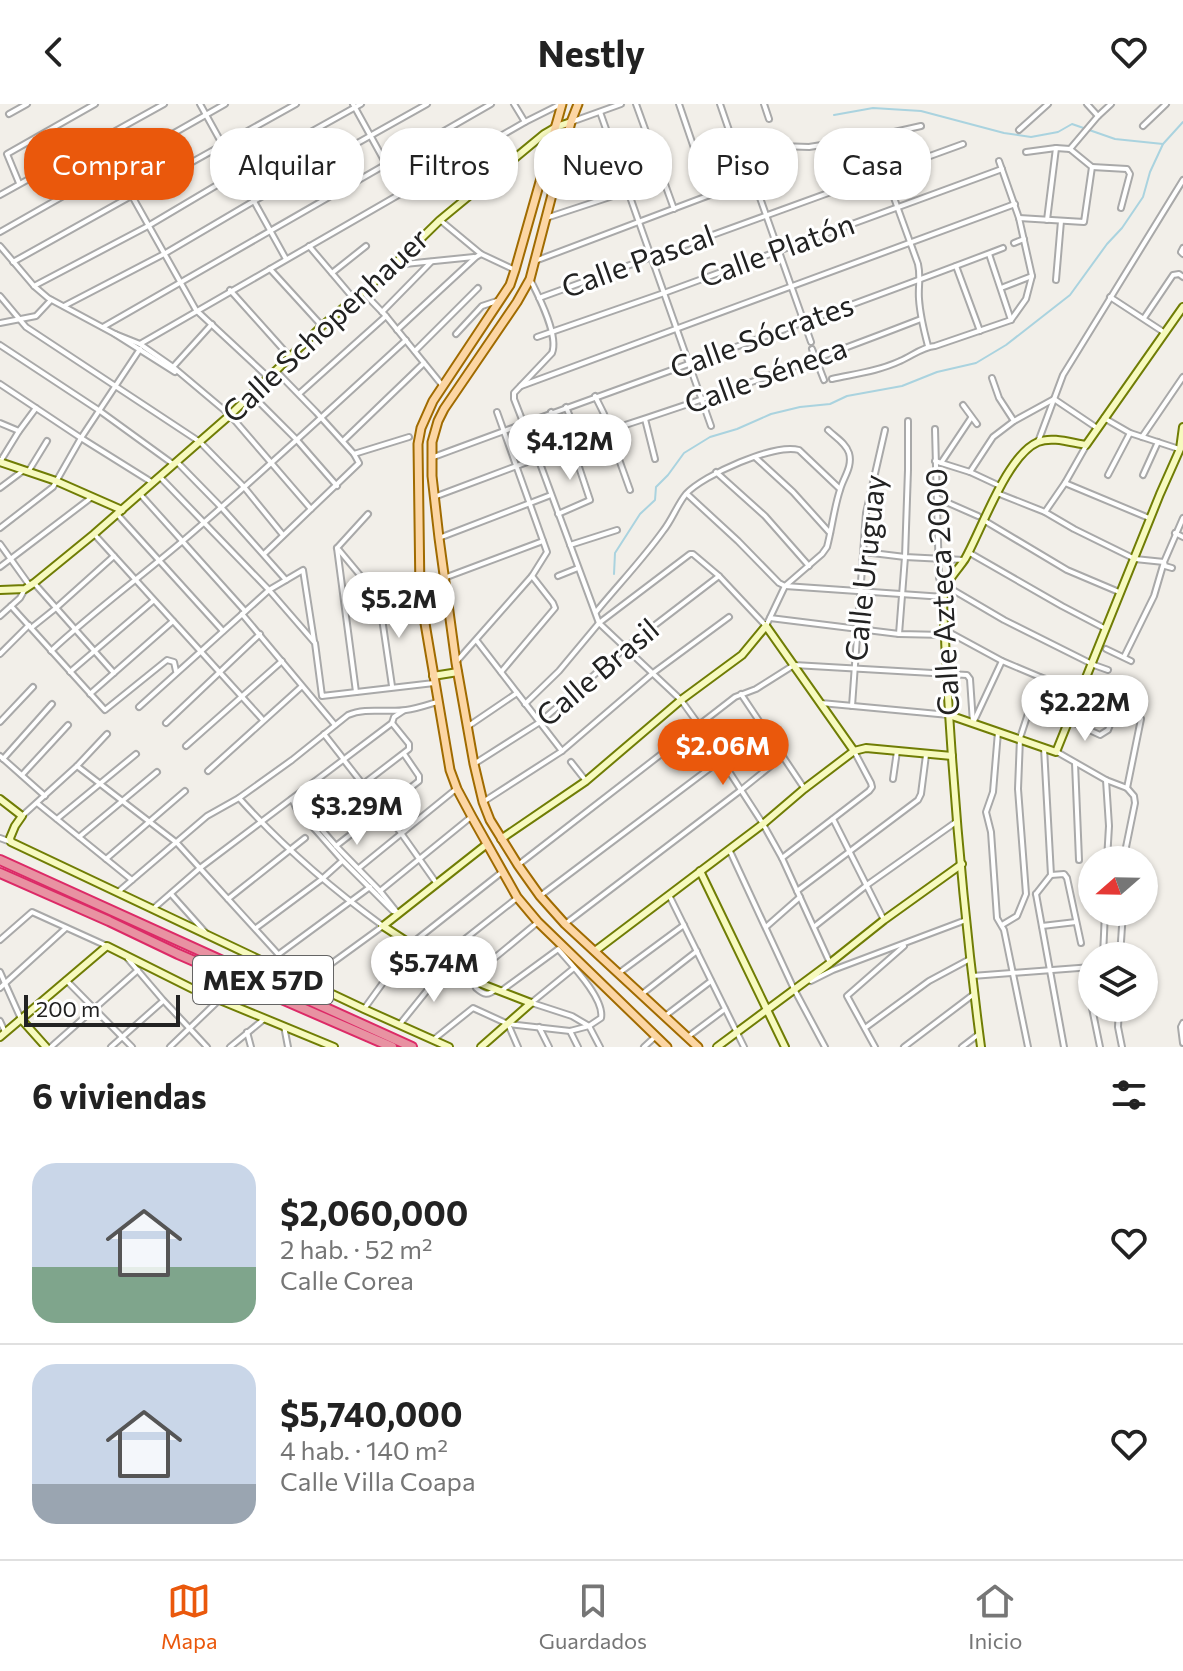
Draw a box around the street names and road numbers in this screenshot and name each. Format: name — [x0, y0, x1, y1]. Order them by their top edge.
street label: Calle Platón — [694, 203, 859, 294]
street label: Calle Pascal — [556, 215, 718, 304]
street label: Calle Schopenhauer — [213, 219, 435, 429]
street label: Calle Sócrates — [664, 284, 858, 385]
street label: Calle Séneca — [679, 327, 851, 420]
street label: Calle Azteca 2000 — [916, 467, 965, 717]
street label: Calle Uruguay — [835, 473, 892, 663]
street label: Calle Brasil — [528, 609, 665, 733]
road number: MEX 57D — [193, 956, 333, 1004]

